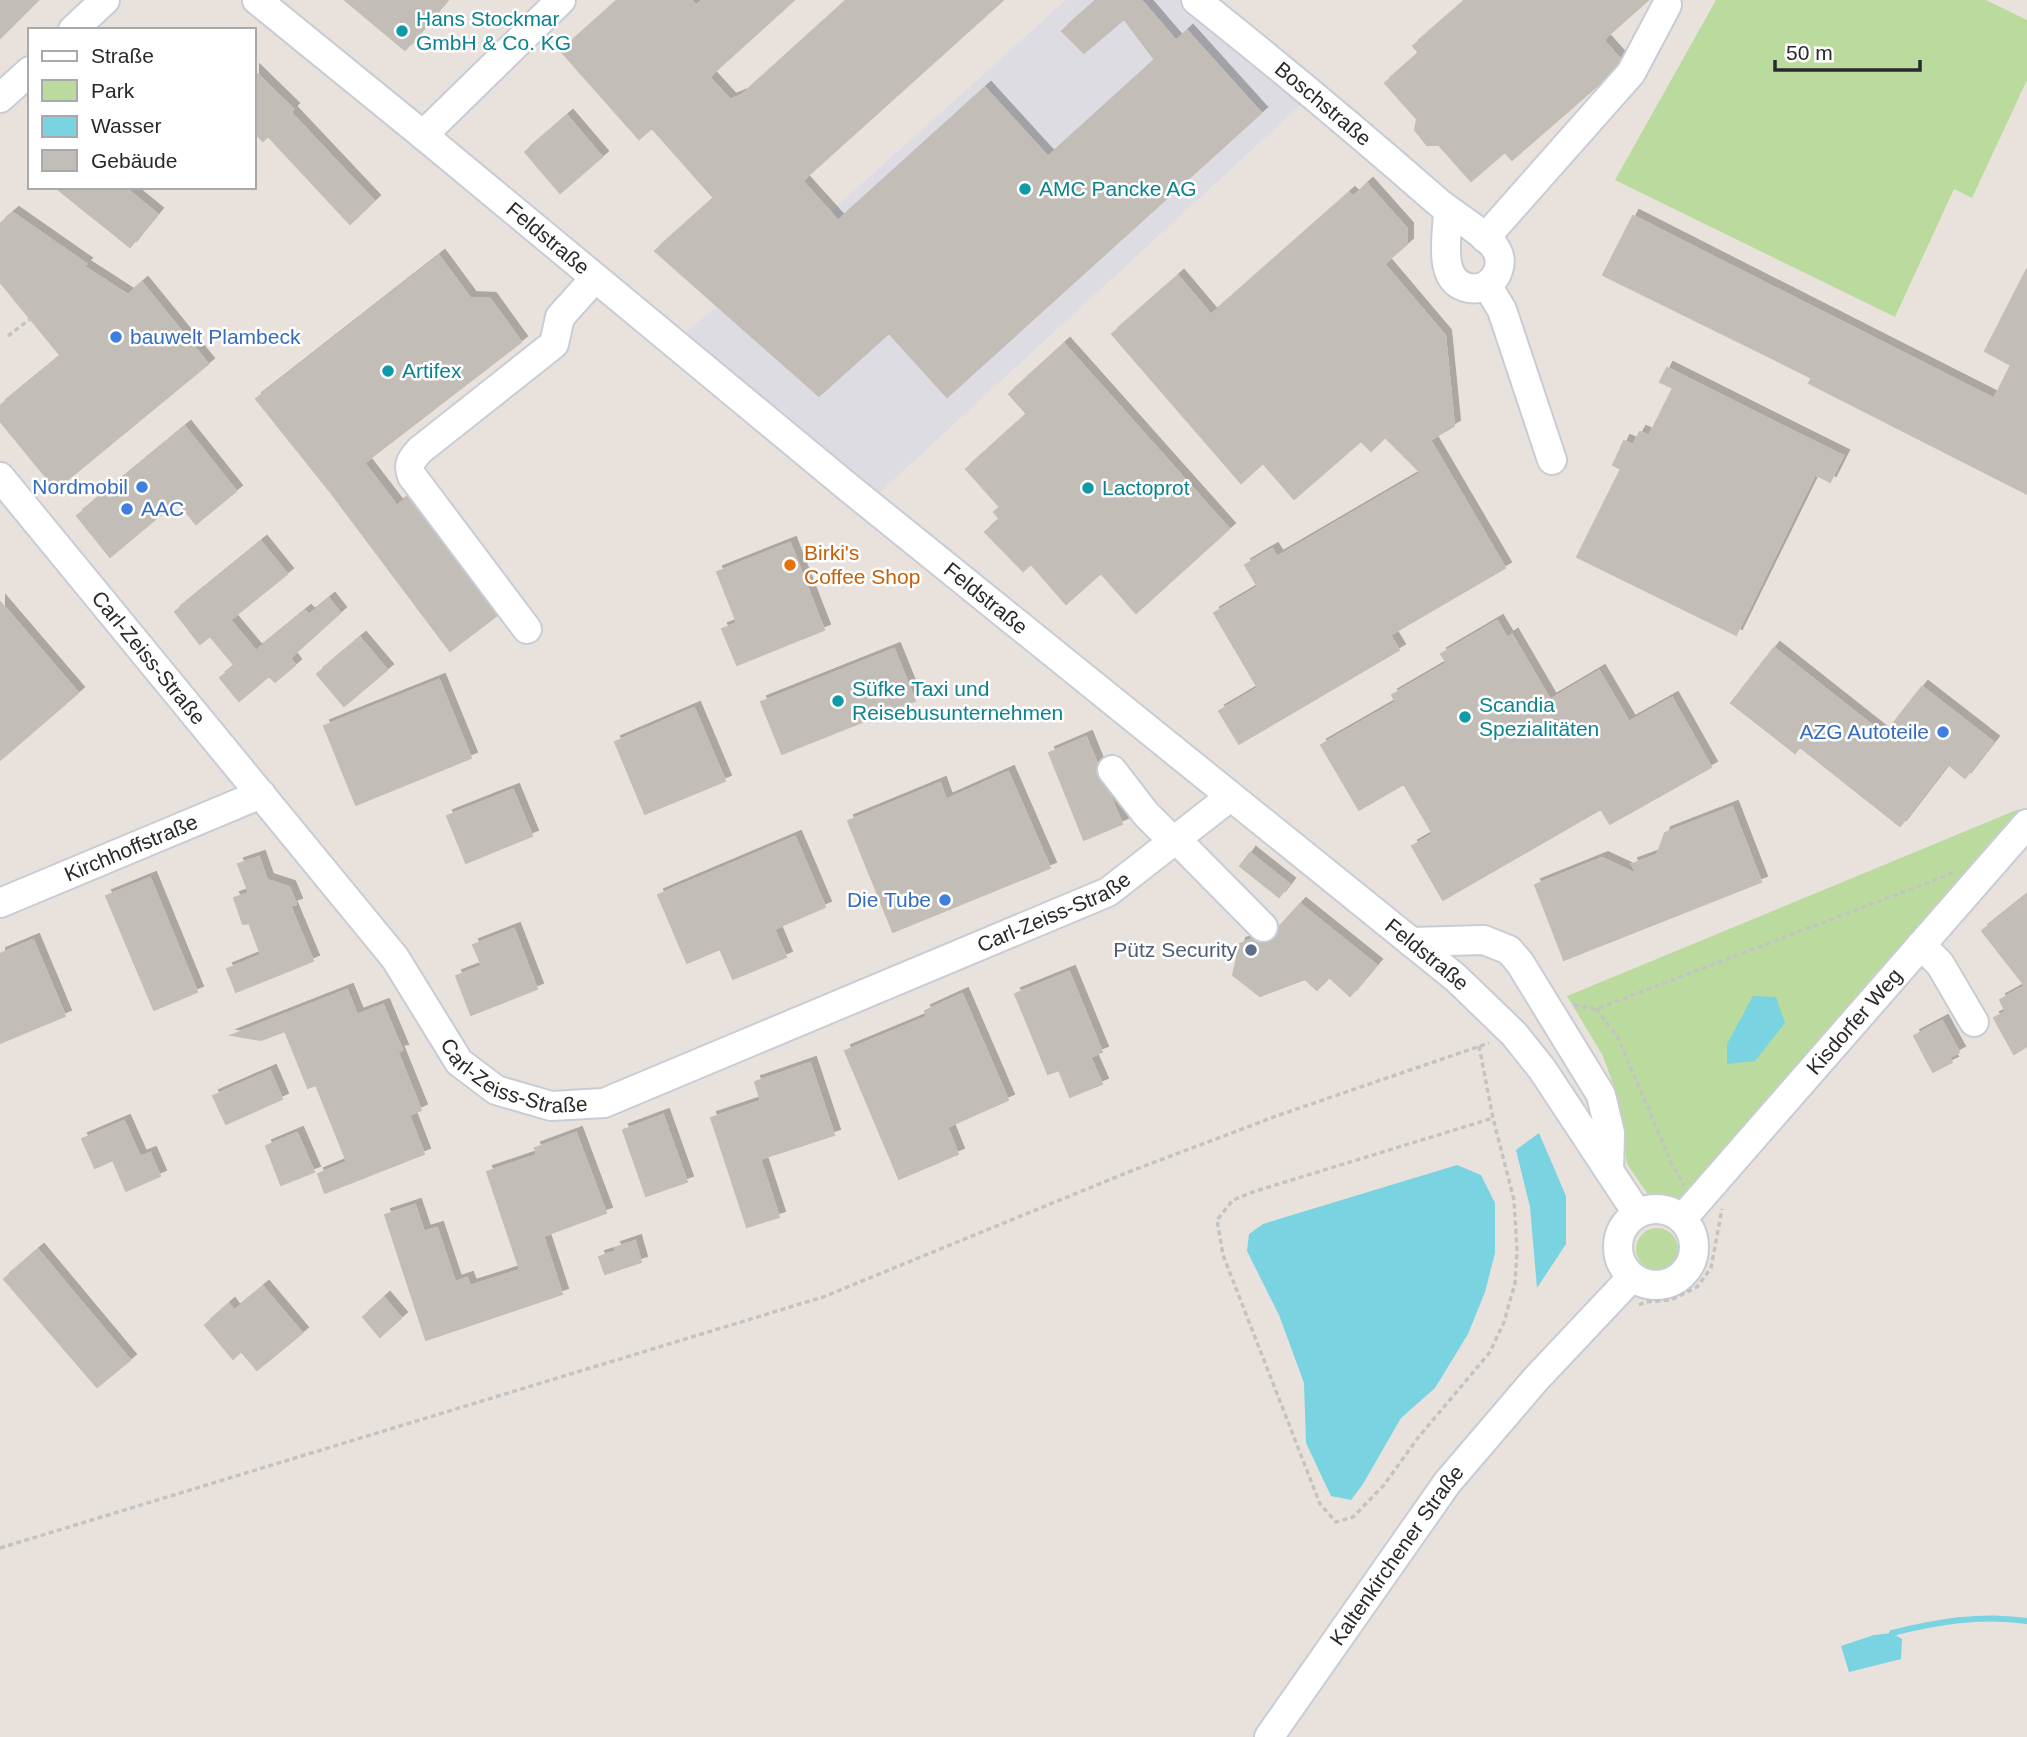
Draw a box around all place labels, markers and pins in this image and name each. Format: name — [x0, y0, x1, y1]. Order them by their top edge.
place label: Hans Stockmar GmbH & Co. KG — [416, 7, 571, 54]
marker: Hans Stockmar GmbH & Co. KG — [394, 23, 410, 39]
place label: AMC Pancke AG — [1039, 177, 1197, 200]
marker: AMC Pancke AG — [1017, 181, 1033, 197]
place label: bauwelt Plambeck — [130, 325, 301, 348]
marker: bauwelt Plambeck — [108, 329, 124, 345]
place label: Artifex — [402, 359, 462, 382]
marker: Artifex — [380, 363, 396, 379]
place label: Nordmobil — [32, 475, 128, 498]
place label: Lactoprot — [1102, 476, 1190, 499]
marker: Nordmobil — [134, 479, 150, 495]
marker: Lactoprot — [1080, 480, 1096, 496]
place label: AAC — [141, 497, 184, 520]
marker: AAC — [119, 501, 135, 517]
place label: Birki's Coffee Shop — [804, 541, 920, 588]
marker: Birki's Coffee Shop — [782, 557, 798, 573]
place label: Süfke Taxi und Reisebusunternehmen — [852, 677, 1063, 724]
marker: Süfke Taxi und Reisebusunternehmen — [830, 693, 846, 709]
place label: Scandia Spezialitäten — [1479, 693, 1599, 740]
marker: Scandia Spezialitäten — [1457, 709, 1473, 725]
place label: AZG Autoteile — [1799, 720, 1929, 743]
marker: AZG Autoteile — [1935, 724, 1951, 740]
place label: Die Tube — [847, 888, 931, 911]
marker: Die Tube — [937, 892, 953, 908]
place label: Pütz Security — [1113, 938, 1237, 961]
marker: Pütz Security — [1243, 942, 1259, 958]

